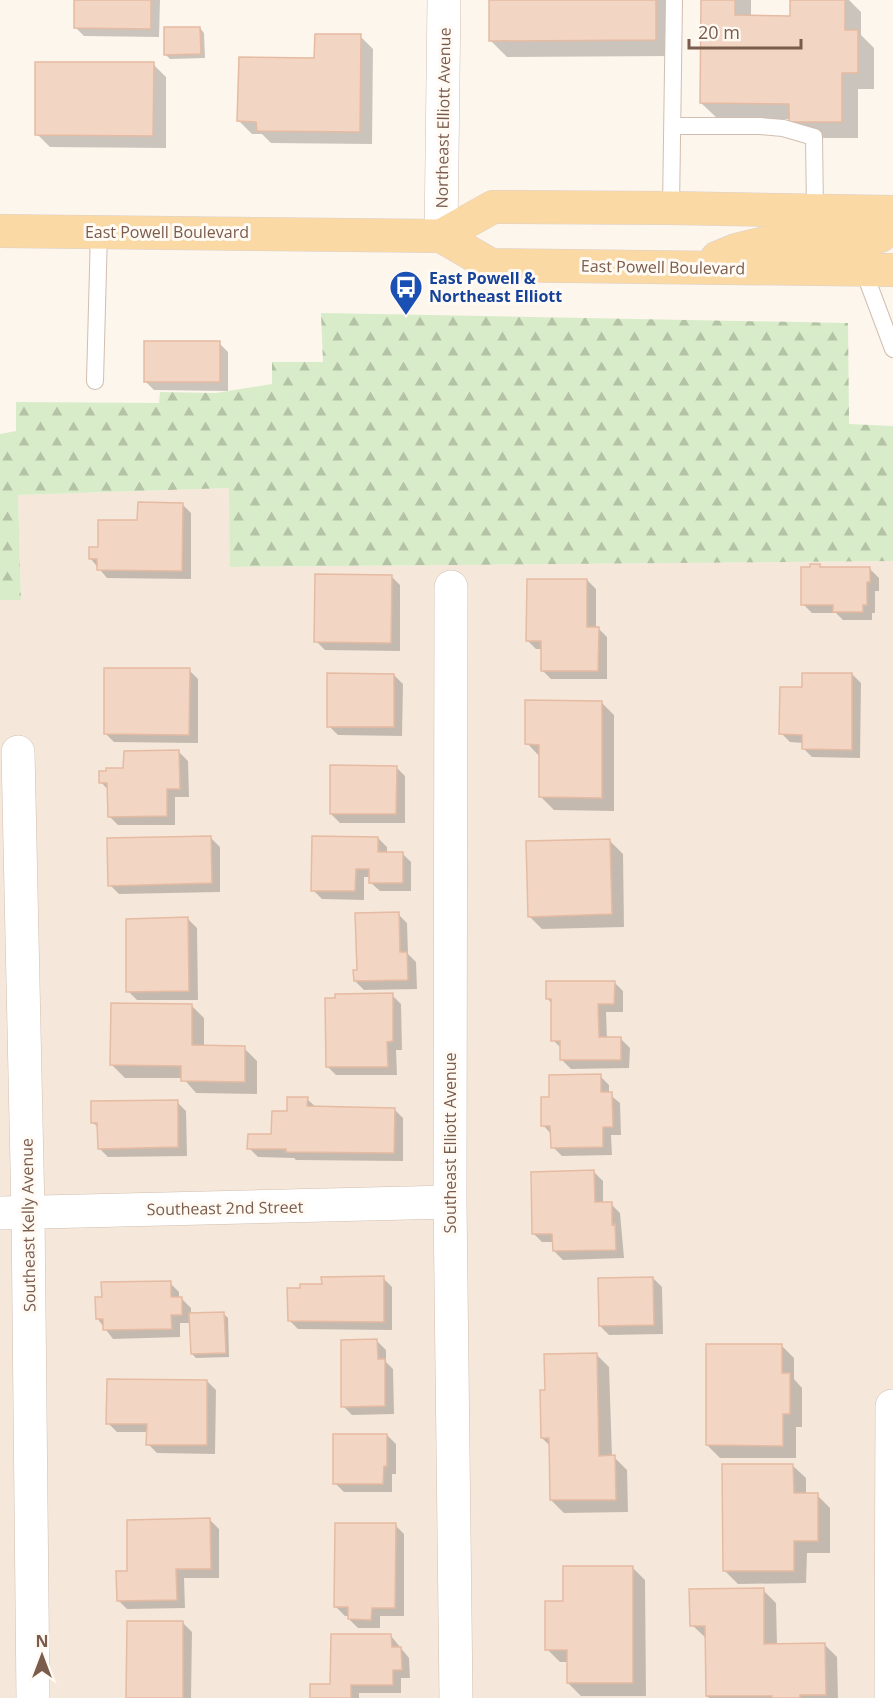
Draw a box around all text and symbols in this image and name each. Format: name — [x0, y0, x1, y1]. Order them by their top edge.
scale bar — [689, 12, 802, 50]
text: 20 m — [698, 20, 740, 44]
street label: Northeast Elliott Avenue — [430, 27, 456, 209]
street label: East Powell Boulevard — [85, 221, 249, 243]
street label: East Powell Boulevard — [581, 255, 745, 279]
place label: East Powell & Northeast Elliott — [429, 267, 562, 307]
bus stop icon: East Powell & Northeast Elliott — [388, 269, 424, 316]
street label: Southeast Elliott Avenue — [439, 1052, 461, 1233]
street label: Southeast Kelly Avenue — [15, 1138, 41, 1312]
street label: Southeast 2nd Street — [146, 1196, 304, 1220]
north arrow — [12, 1626, 72, 1686]
text: N — [35, 1630, 49, 1652]

